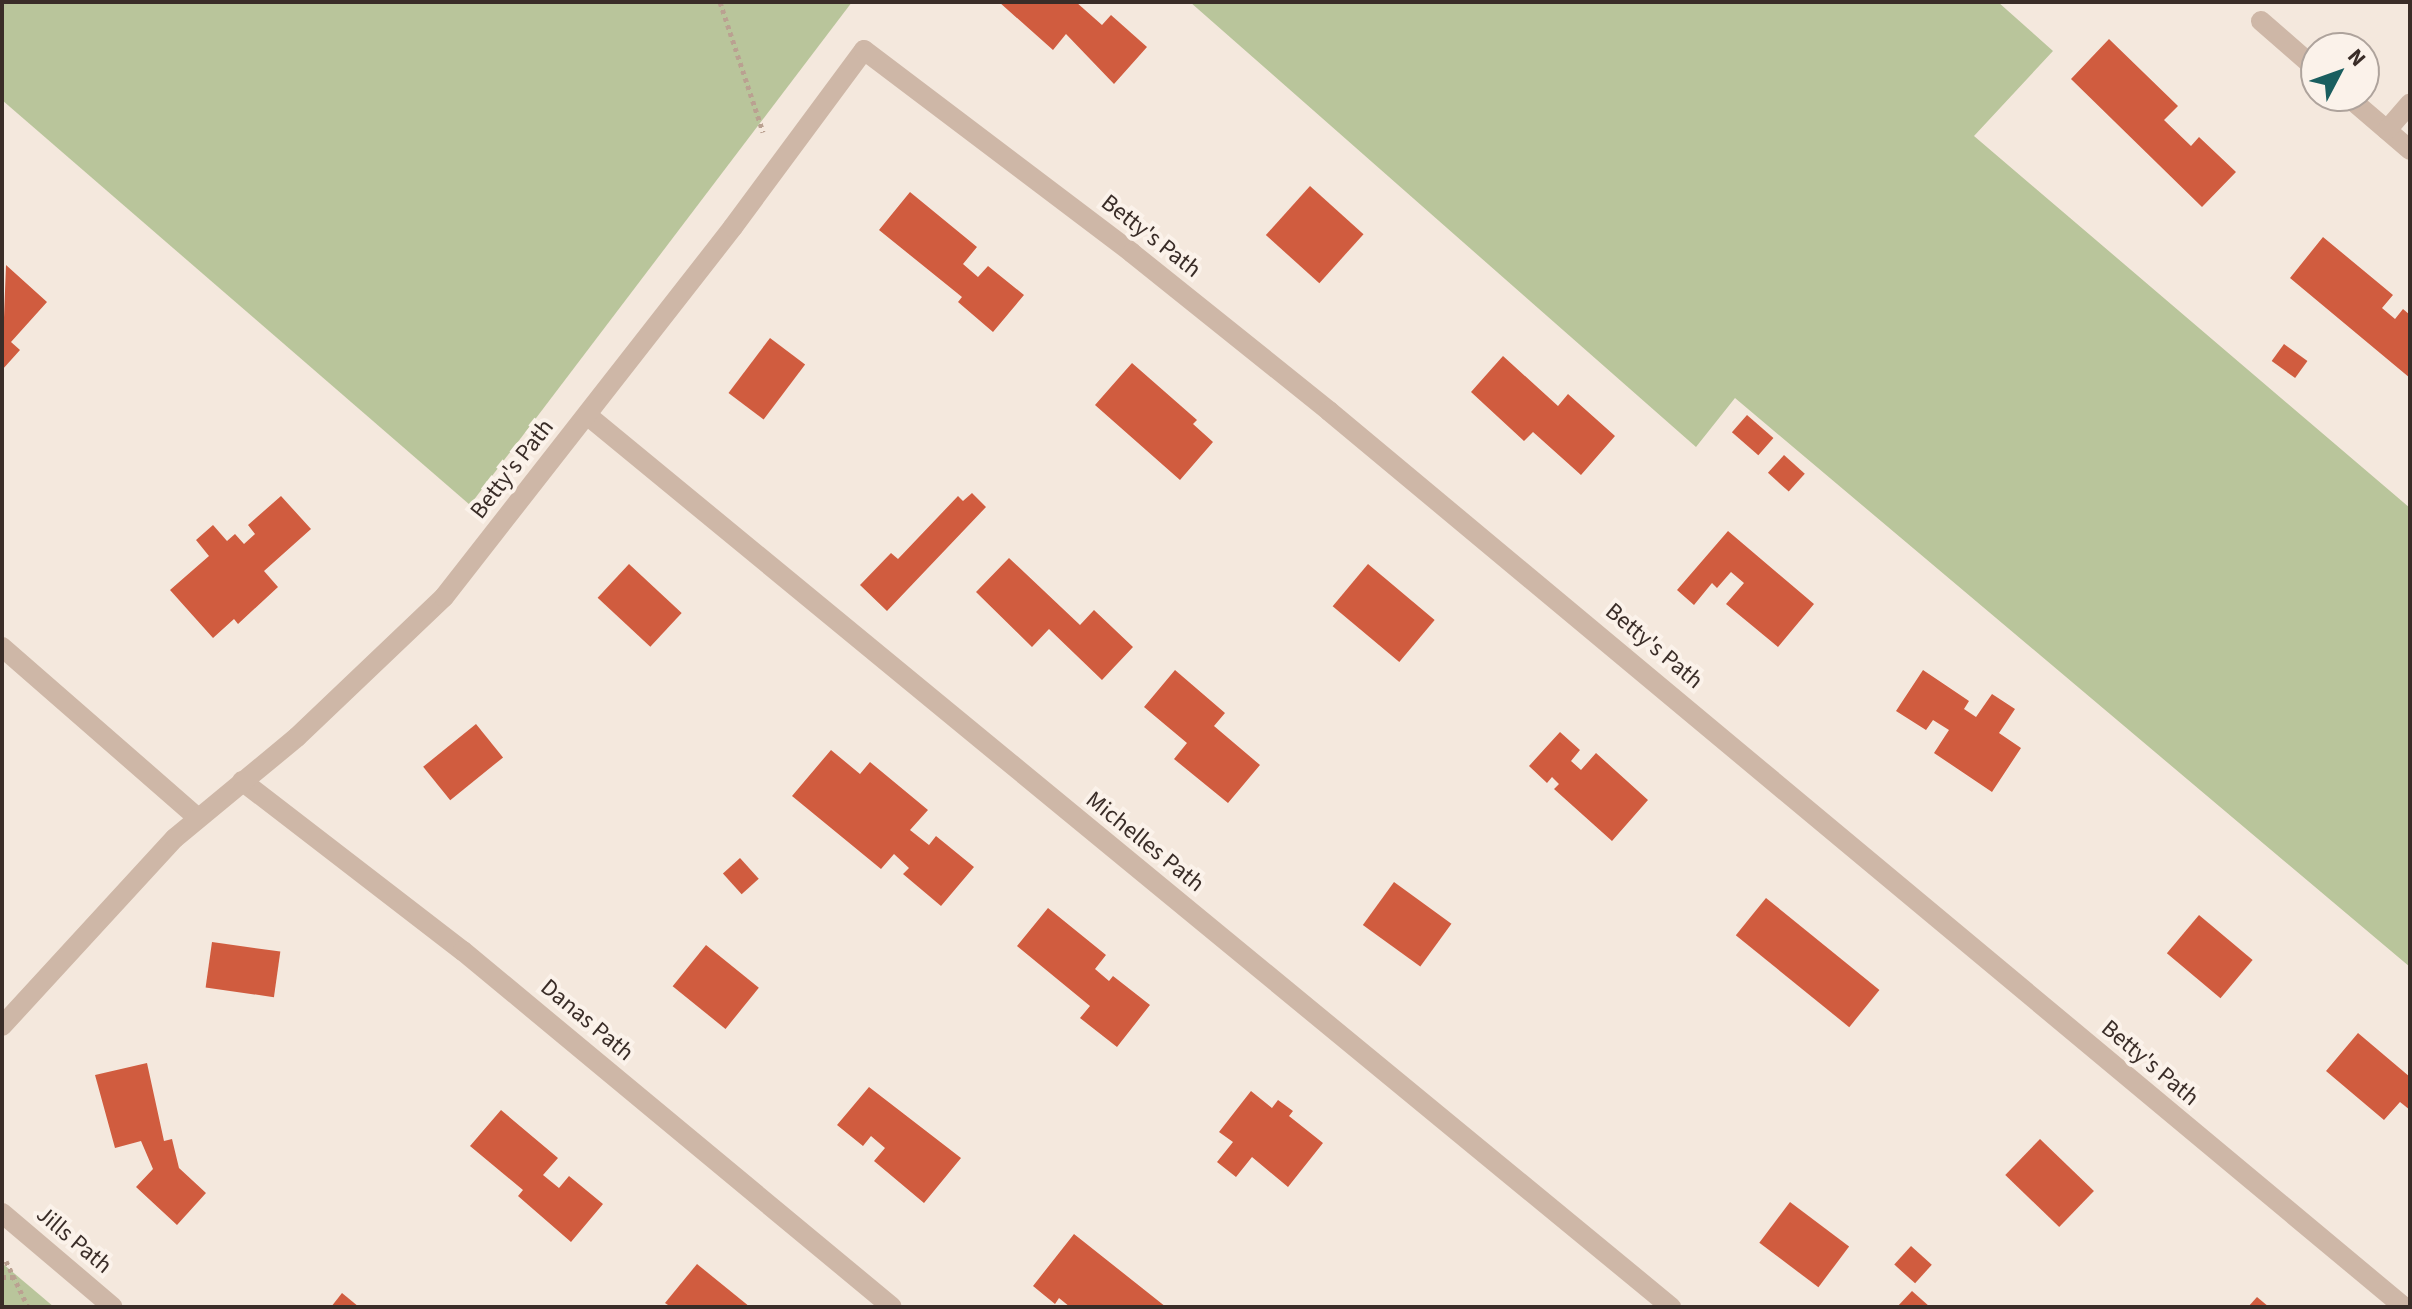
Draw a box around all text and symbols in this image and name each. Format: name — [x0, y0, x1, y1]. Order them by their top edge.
north arrow — [2300, 32, 2380, 112]
text: N — [2340, 42, 2373, 74]
street label: Betty's Path — [1095, 188, 1207, 284]
street label: Betty's Path — [464, 413, 560, 525]
street label: Betty's Path — [1599, 597, 1709, 695]
street label: Michelles Path — [1080, 786, 1210, 898]
street label: Danas Path — [535, 973, 639, 1067]
street label: Betty's Path — [2095, 1014, 2205, 1112]
street label: Jills Path — [30, 1200, 118, 1280]

